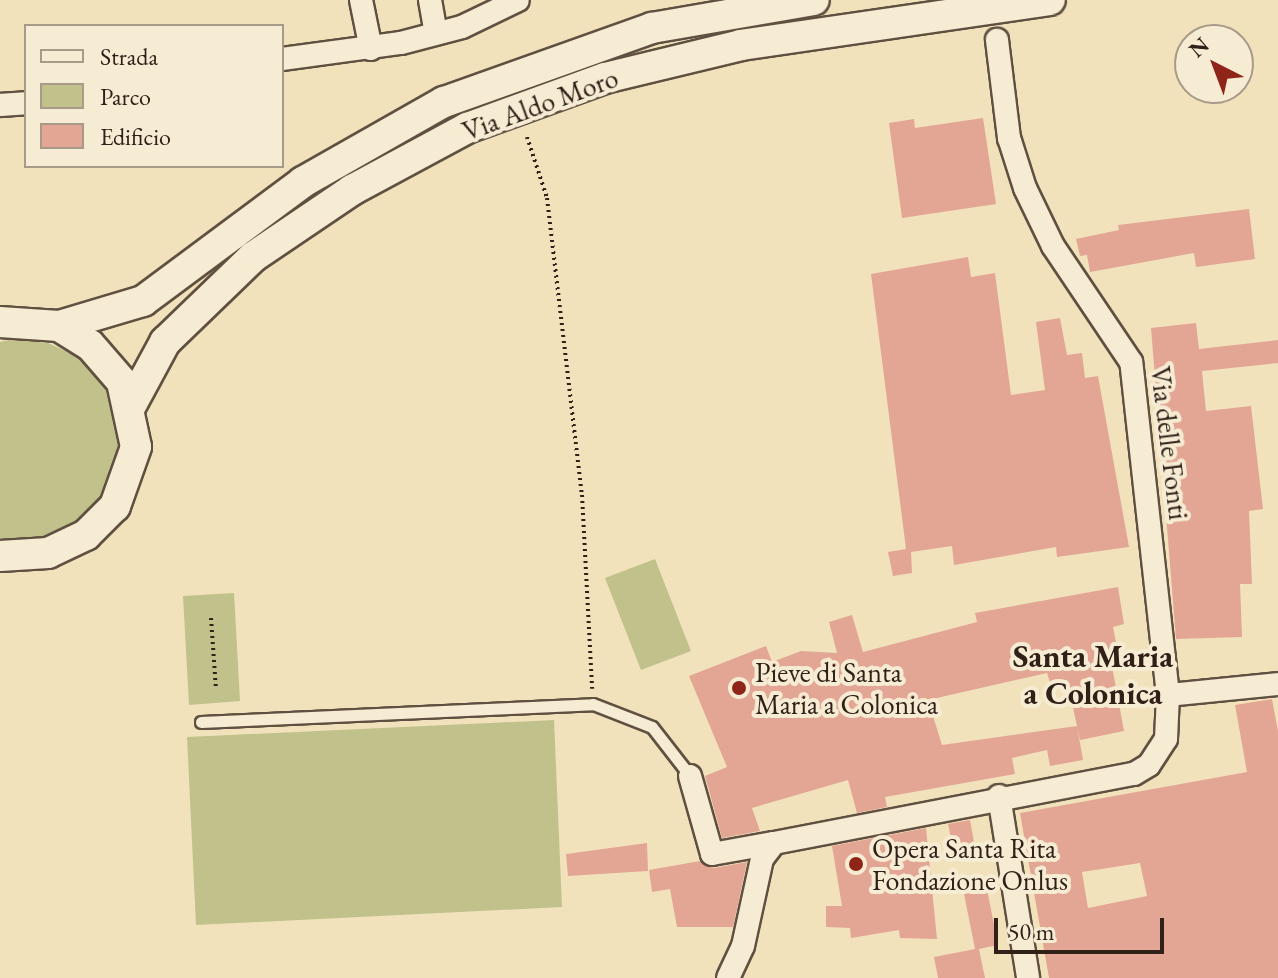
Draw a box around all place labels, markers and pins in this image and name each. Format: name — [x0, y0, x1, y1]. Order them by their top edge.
place label: Pieve di Santa Maria a Colonica — [755, 655, 938, 721]
marker: Pieve di Santa Maria a Colonica — [730, 679, 748, 697]
place label: Opera Santa Rita Fondazione Onlus — [872, 831, 1068, 897]
marker: Opera Santa Rita Fondazione Onlus — [847, 855, 865, 873]

